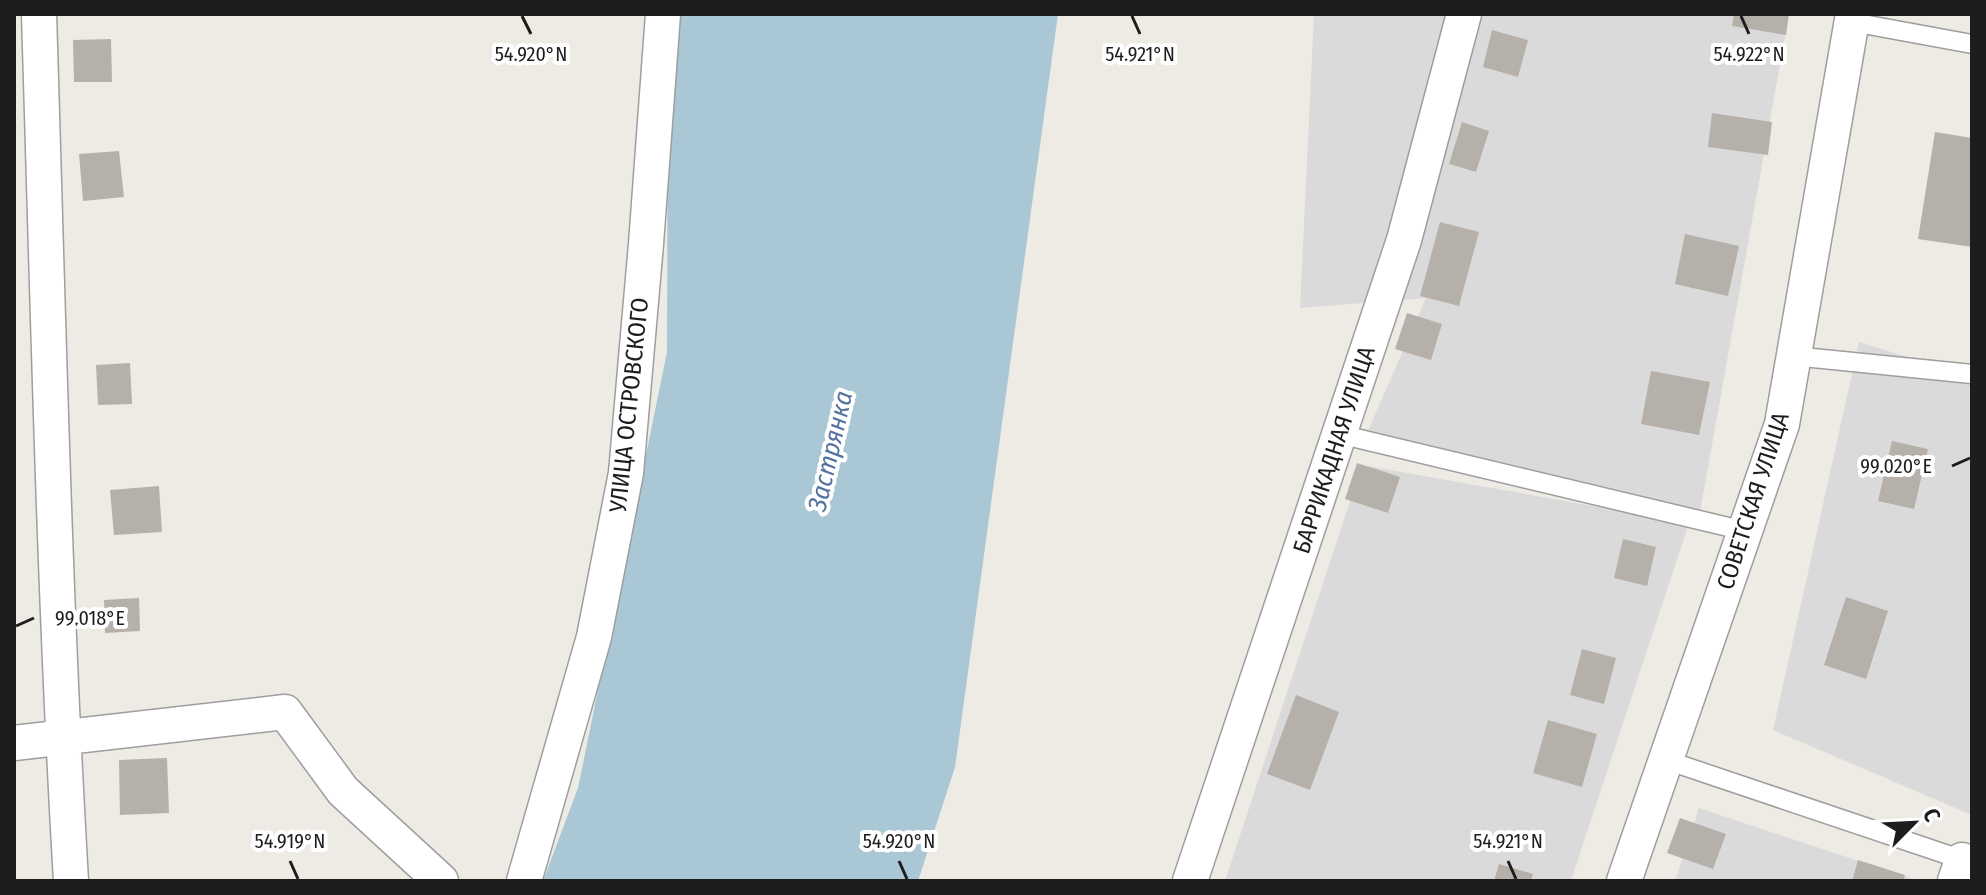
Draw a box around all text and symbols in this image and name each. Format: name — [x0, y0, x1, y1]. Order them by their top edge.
text: 54.920°N — [495, 42, 567, 66]
text: 54.921°N — [1105, 42, 1175, 66]
text: 54.922°N — [1713, 42, 1785, 66]
street label: УЛИЦА ОСТРОВСКОГО — [604, 296, 654, 515]
street label: БАРРИКАДНАЯ УЛИЦА — [1287, 342, 1381, 557]
water label: Застрянка — [801, 388, 859, 515]
street label: СОВЕТСКАЯ УЛИЦА — [1711, 408, 1795, 593]
text: 99.020°E — [1860, 454, 1932, 478]
text: 99.018°E — [55, 606, 125, 630]
north arrow — [1874, 783, 1954, 863]
text: С — [1917, 804, 1947, 826]
text: 54.919°N — [254, 829, 326, 853]
text: 54.920°N — [863, 829, 935, 853]
text: 54.921°N — [1473, 829, 1543, 853]

